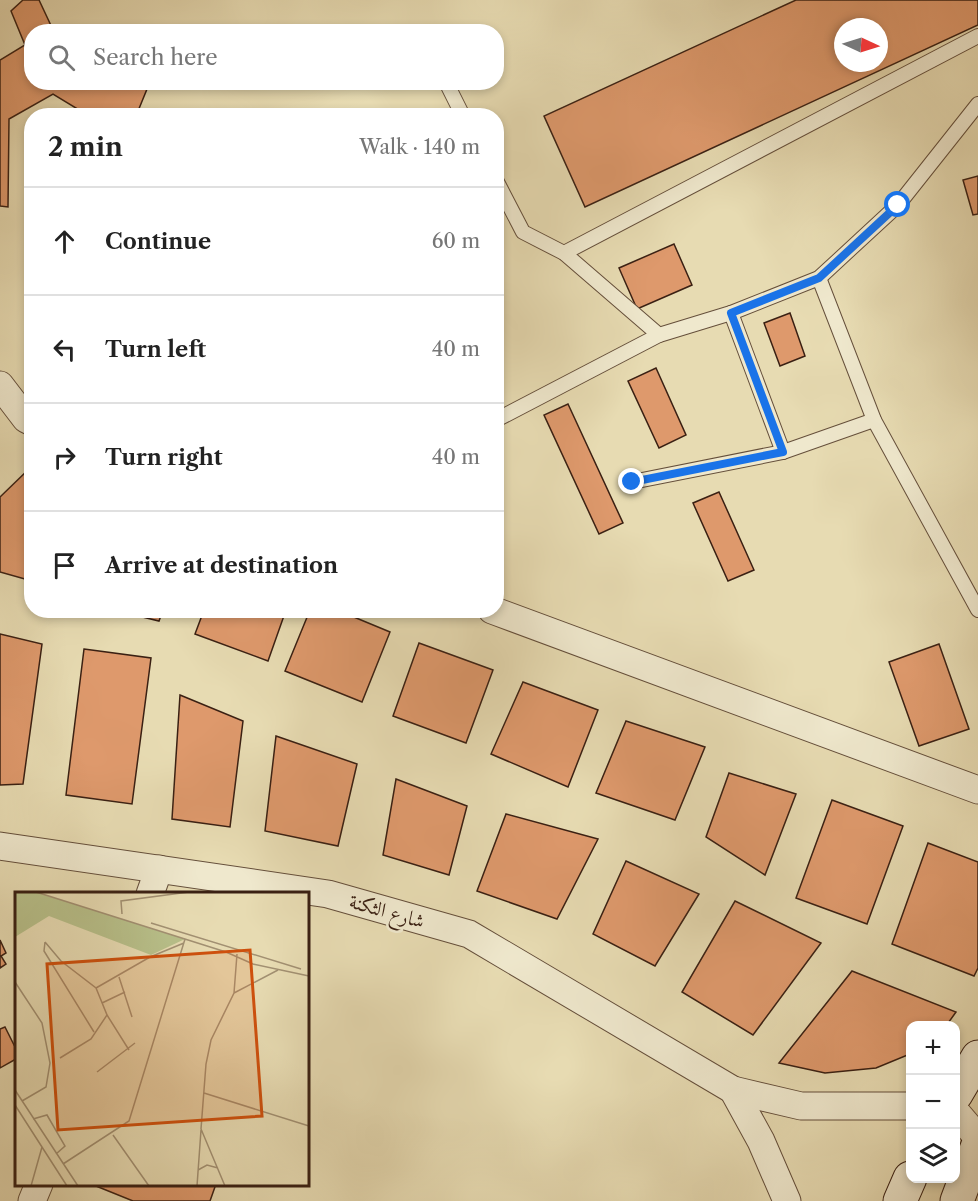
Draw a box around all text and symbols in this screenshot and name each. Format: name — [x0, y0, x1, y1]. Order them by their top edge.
north arrow — [834, 18, 888, 72]
search box — [24, 24, 504, 90]
icon: search — [45, 41, 78, 74]
text: Search here — [93, 44, 218, 71]
text: 2 min — [48, 131, 123, 163]
text: Walk · 140 m — [359, 135, 480, 159]
route start — [884, 191, 910, 217]
icon: ahead — [48, 225, 81, 258]
text: Continue — [105, 228, 211, 255]
text: 60 m — [432, 229, 480, 253]
icon: left — [48, 333, 81, 366]
text: Turn left — [105, 336, 206, 363]
text: 40 m — [432, 337, 480, 361]
icon: right — [48, 441, 81, 474]
text: Turn right — [105, 444, 223, 471]
text: 40 m — [432, 445, 480, 469]
route end — [618, 468, 644, 494]
icon: arrive — [48, 549, 81, 582]
text: Arrive at destination — [105, 552, 338, 579]
street label: شارع الثكنة — [345, 889, 427, 939]
inset map — [15, 892, 309, 1186]
map controls — [906, 1021, 960, 1183]
button: + — [906, 1021, 960, 1075]
button: − — [906, 1075, 960, 1129]
button: layers — [906, 1129, 960, 1183]

